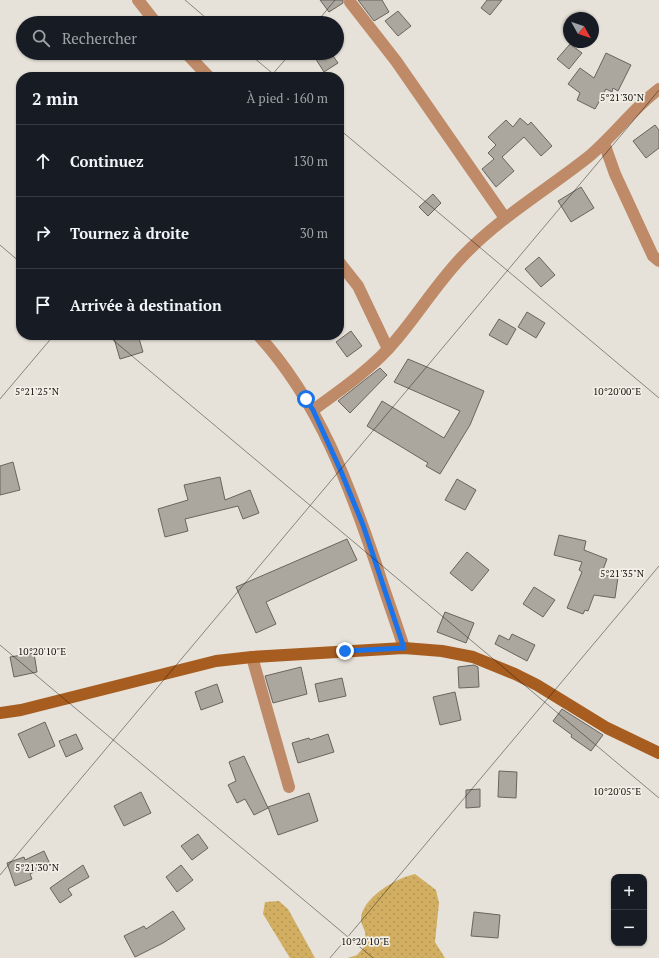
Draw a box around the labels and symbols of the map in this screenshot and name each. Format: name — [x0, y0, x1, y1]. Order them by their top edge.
north arrow — [563, 12, 599, 48]
text: 5°21'30"N — [600, 91, 645, 104]
text: 5°21'25"N — [15, 385, 60, 398]
text: 10°20'00"E — [593, 385, 641, 398]
route start — [297, 390, 315, 408]
text: 5°21'35"N — [600, 567, 645, 580]
route end — [336, 642, 354, 660]
text: 10°20'10"E — [18, 645, 66, 658]
text: 10°20'05"E — [593, 785, 641, 798]
text: 5°21'30"N — [15, 861, 60, 874]
text: 10°20'10"E — [341, 935, 389, 948]

